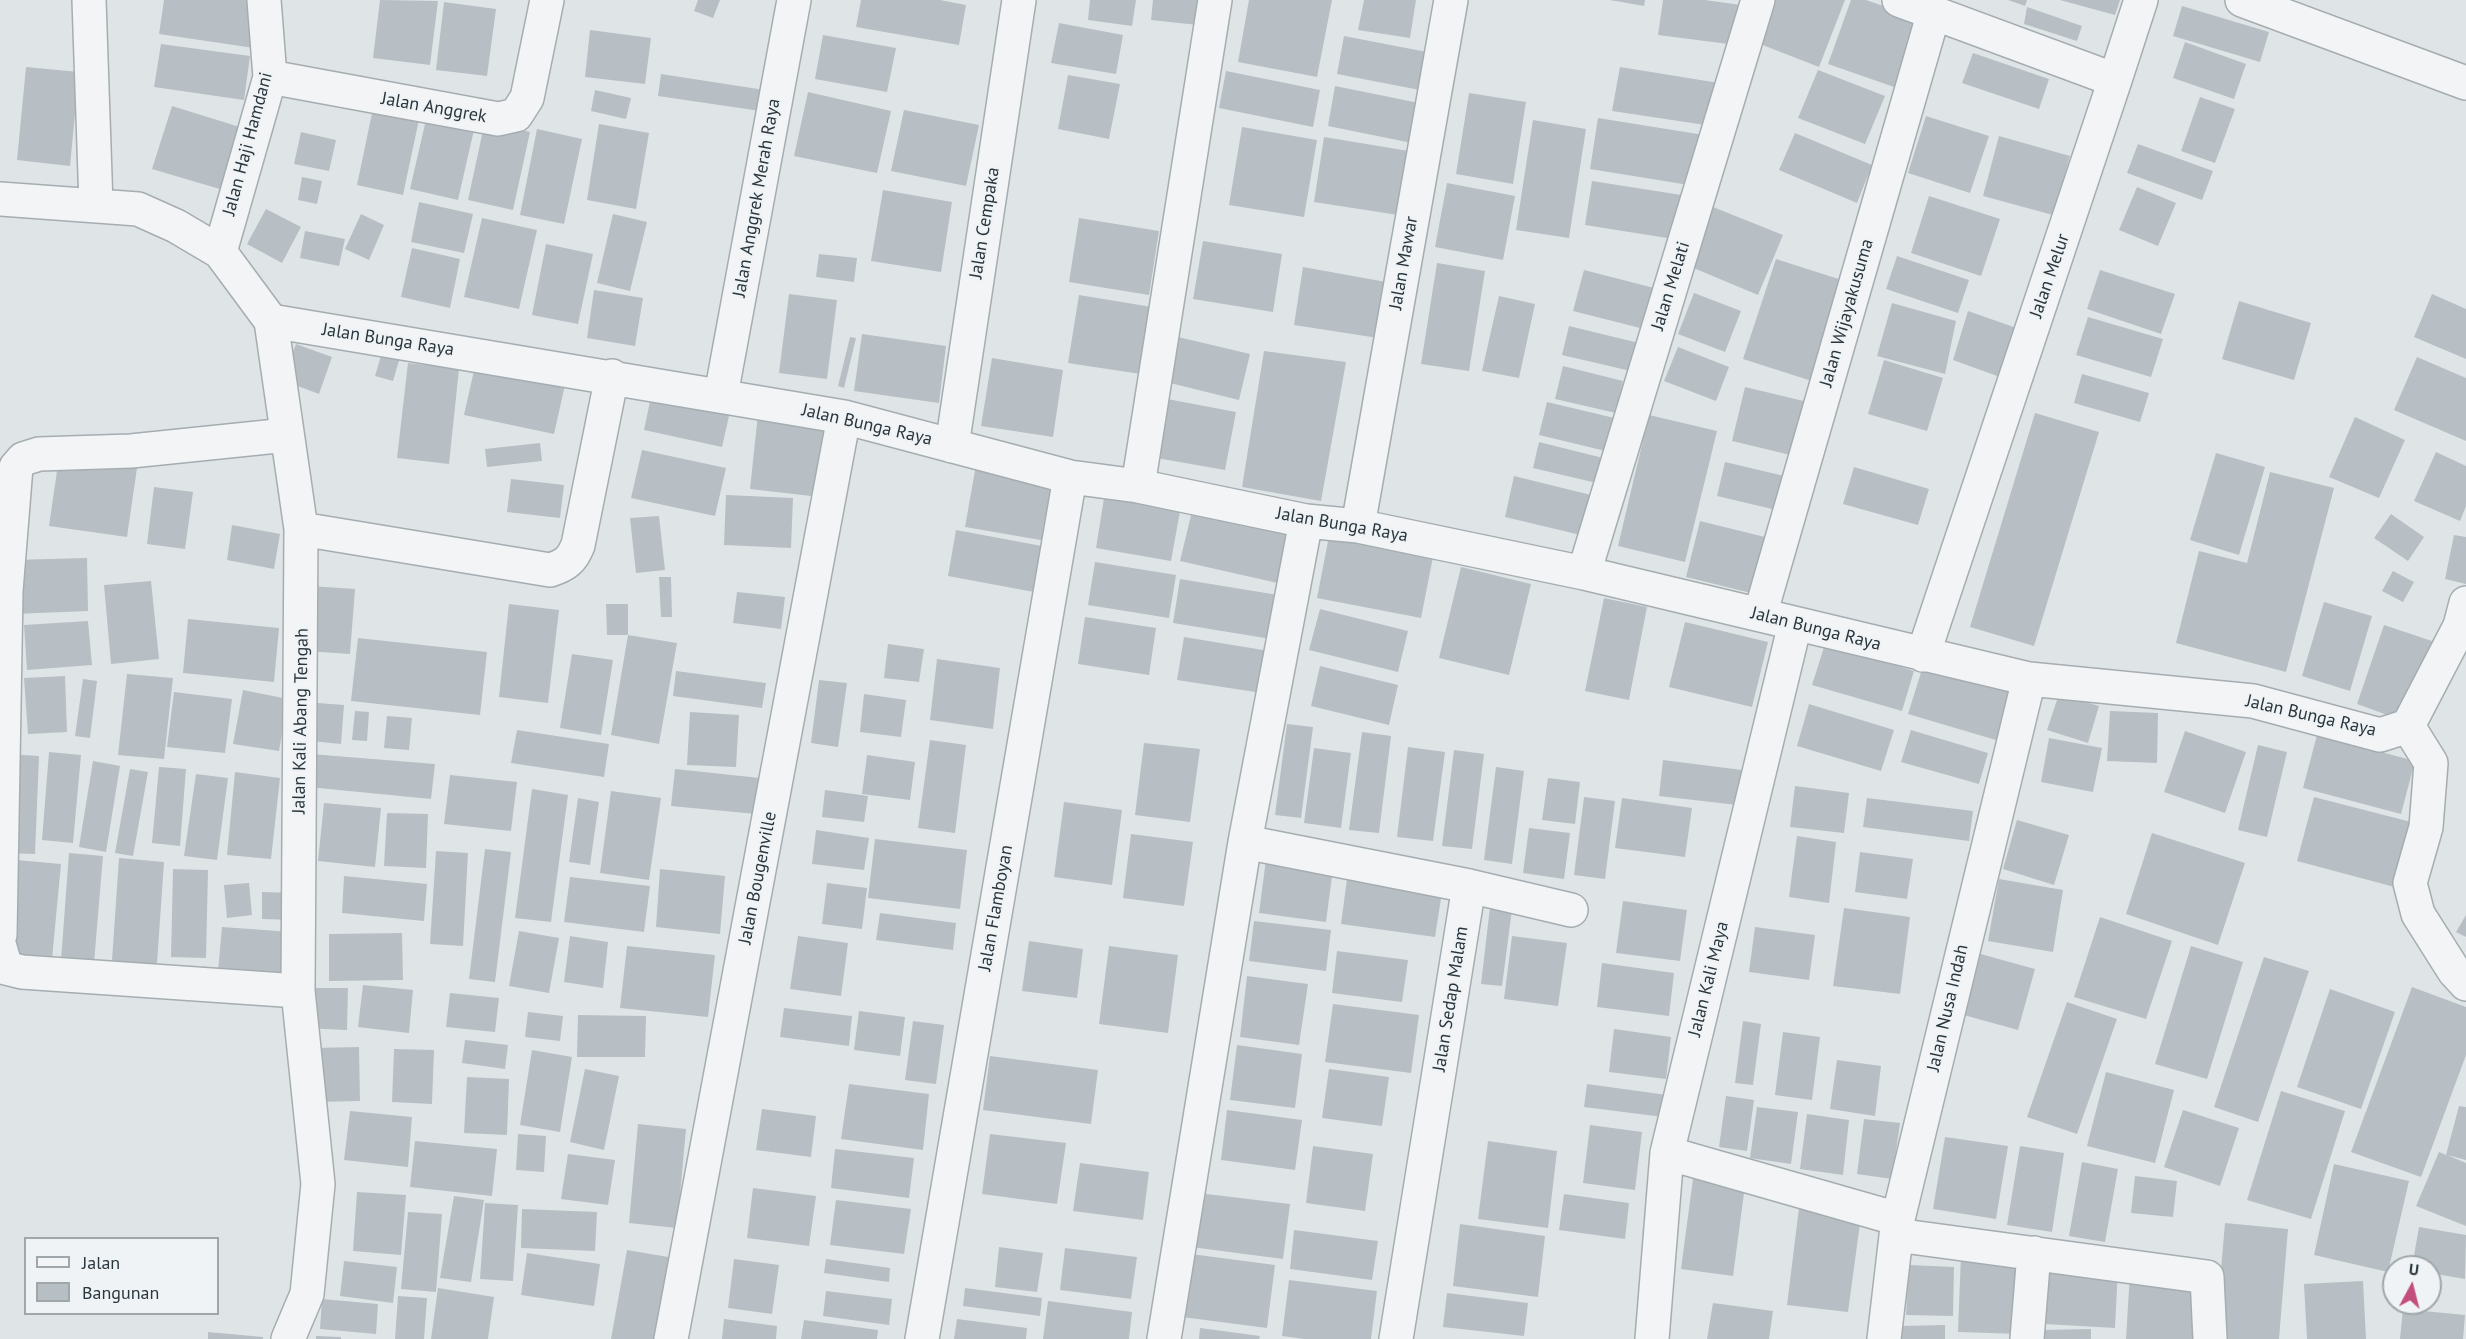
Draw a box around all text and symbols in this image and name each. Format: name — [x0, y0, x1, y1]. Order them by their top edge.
street label: Jalan Haji Hamdani — [218, 70, 278, 218]
street label: Jalan Anggrek — [380, 88, 488, 128]
street label: Jalan Anggrek Merah Raya — [729, 97, 785, 299]
street label: Jalan Cempaka — [966, 166, 1004, 280]
street label: Jalan Mawar — [1385, 215, 1423, 311]
street label: Jalan Melur — [2026, 231, 2074, 321]
street label: Jalan Wijayakusuma — [1816, 237, 1878, 389]
street label: Jalan Melati — [1647, 239, 1695, 333]
street label: Jalan Bunga Raya — [321, 319, 455, 361]
street label: Jalan Bunga Raya — [800, 399, 934, 451]
street label: Jalan Bunga Raya — [1275, 503, 1409, 547]
street label: Jalan Bunga Raya — [1749, 602, 1883, 656]
street label: Jalan Kali Abang Tengah — [289, 628, 313, 814]
street label: Jalan Bunga Raya — [2244, 690, 2378, 742]
street label: Jalan Bougenville — [735, 810, 781, 946]
street label: Jalan Flamboyan — [974, 843, 1018, 973]
street label: Jalan Kali Maya — [1684, 919, 1734, 1039]
street label: Jalan Sedap Malam — [1429, 925, 1473, 1073]
street label: Jalan Nusa Indah — [1923, 942, 1973, 1074]
legend — [24, 1237, 219, 1315]
text: Jalan — [82, 1251, 120, 1274]
north arrow — [2382, 1255, 2442, 1315]
text: U — [2408, 1259, 2420, 1280]
text: Bangunan — [82, 1281, 159, 1304]

